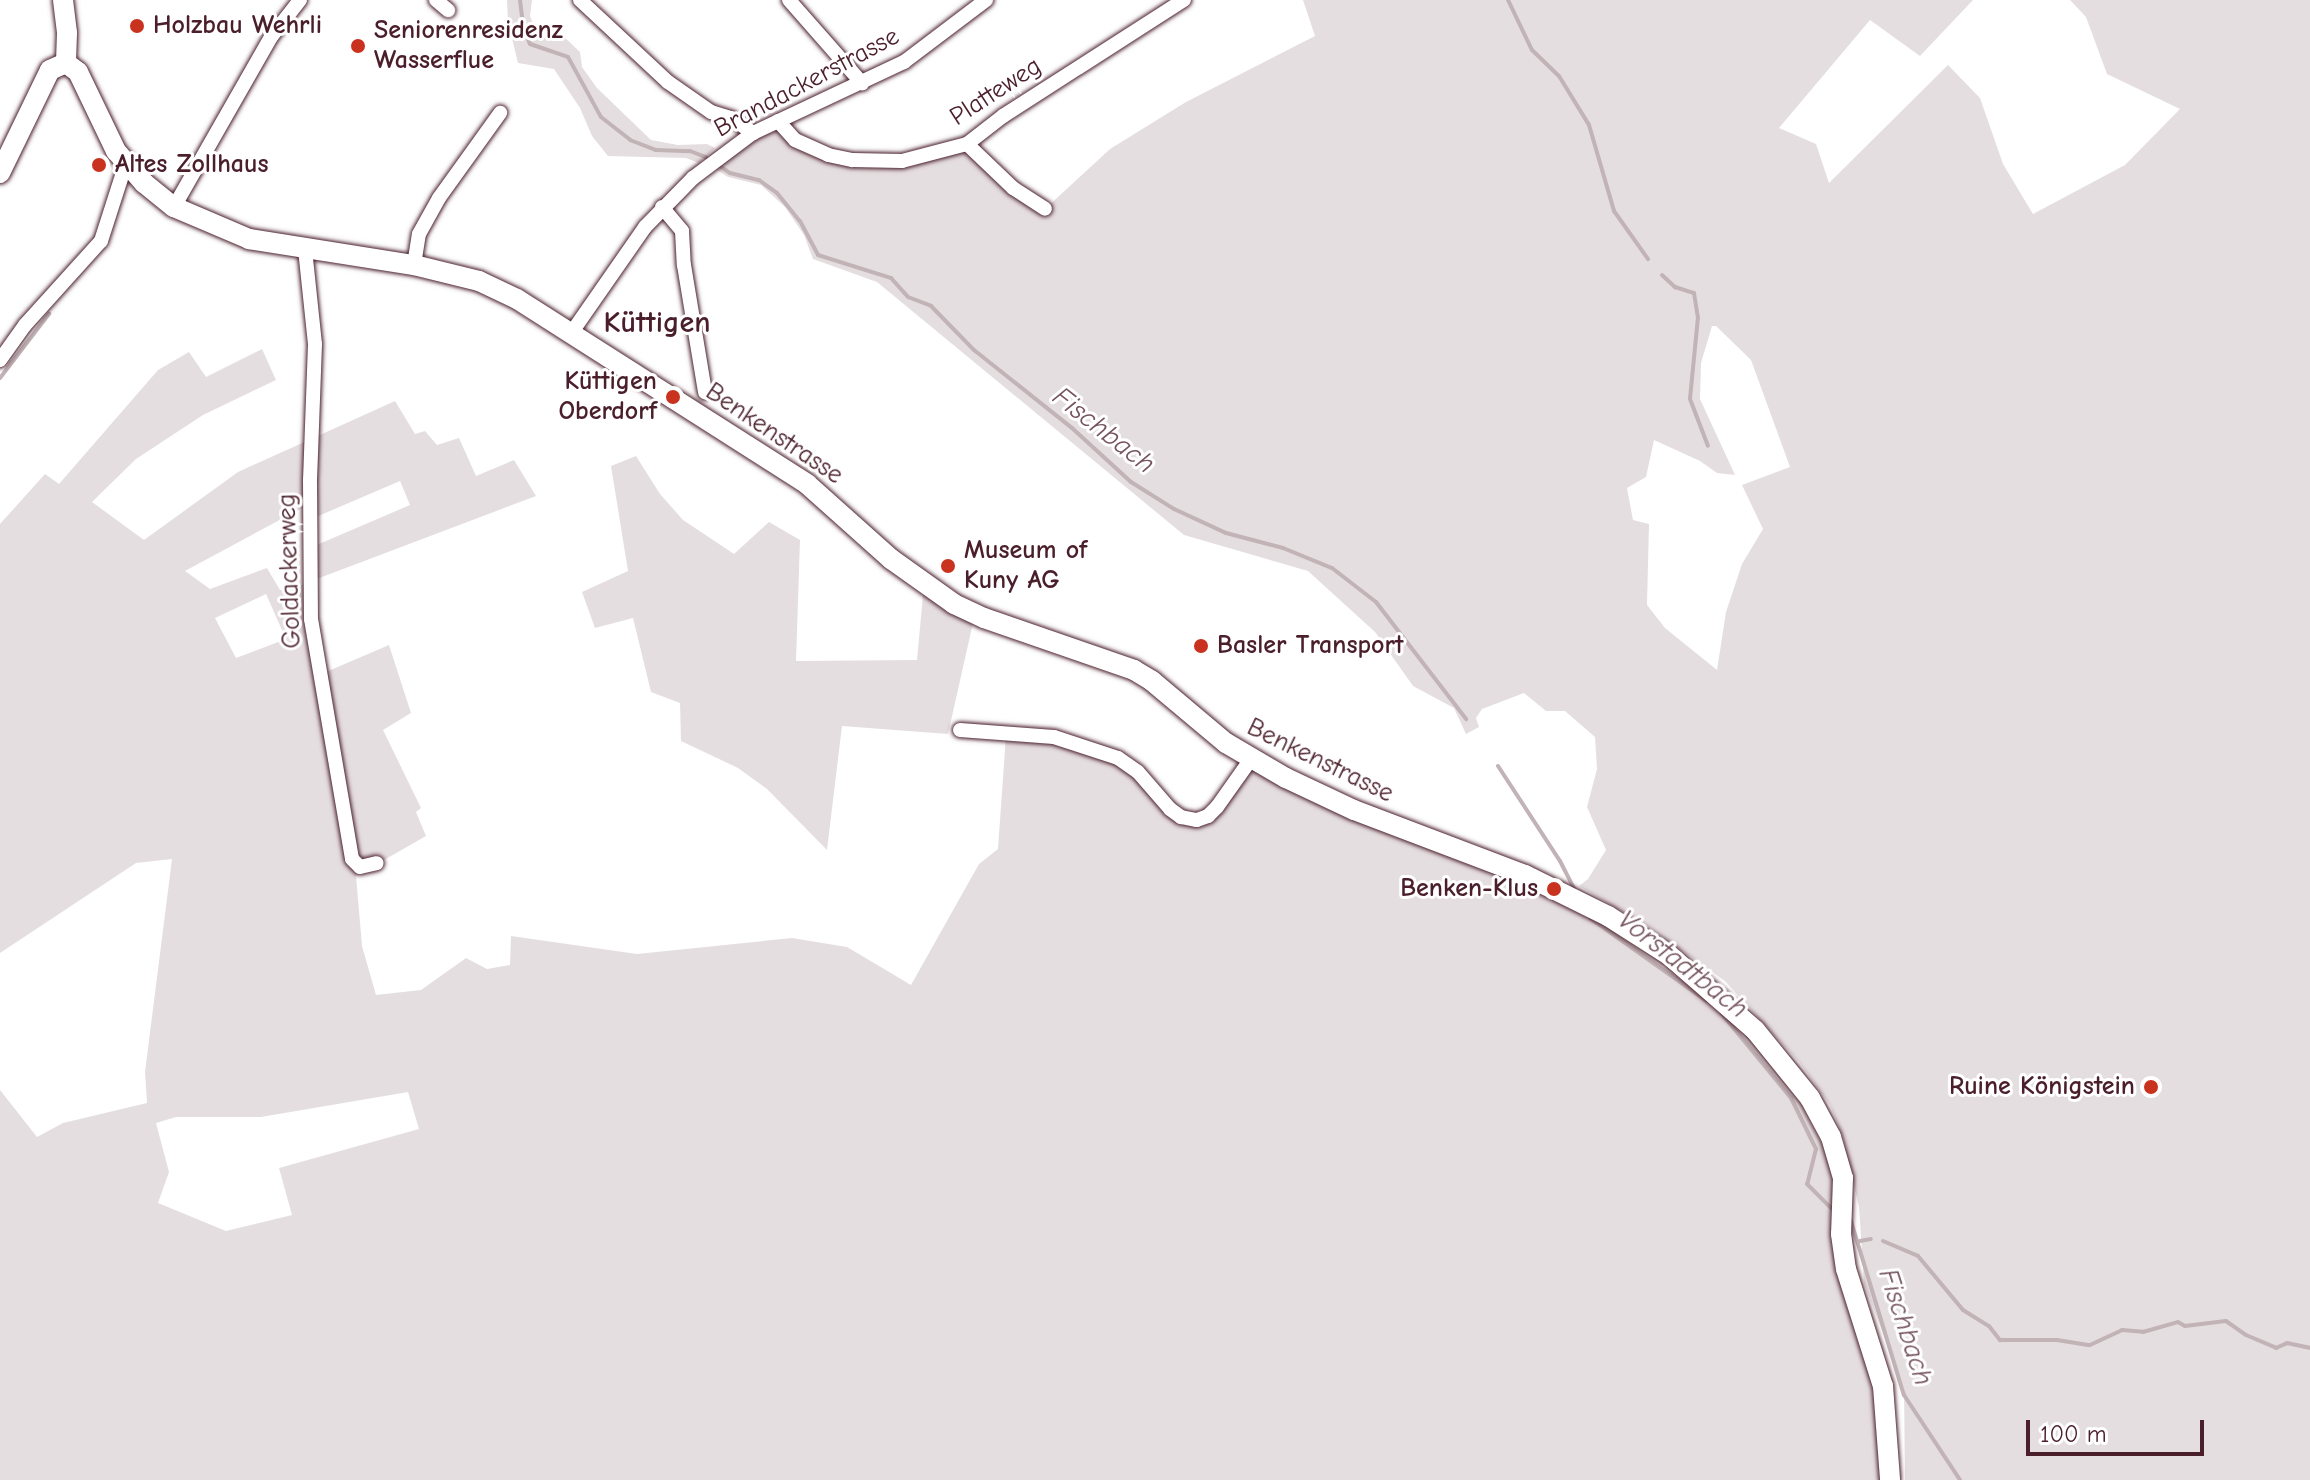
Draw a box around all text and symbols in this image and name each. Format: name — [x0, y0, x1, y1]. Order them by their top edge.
place label: Holzbau Wehrli — [153, 10, 322, 42]
place label: Seniorenresidenz Wasserflue — [374, 15, 563, 76]
marker: Holzbau Wehrli — [128, 17, 146, 35]
street label: Brandackerstrasse — [709, 21, 905, 145]
marker: Seniorenresidenz Wasserflue — [349, 37, 367, 55]
street label: Platteweg — [944, 51, 1048, 133]
place label: Altes Zollhaus — [115, 149, 269, 181]
marker: Altes Zollhaus — [90, 156, 108, 174]
district label: Küttigen — [604, 305, 710, 341]
place label: Küttigen Oberdorf — [558, 366, 657, 428]
street label: Benkenstrasse — [699, 377, 849, 491]
water label: Fischbach — [1046, 380, 1162, 480]
marker: Küttigen Oberdorf — [664, 388, 682, 406]
street label: Goldackerweg — [272, 493, 308, 649]
place label: Museum of Kuny AG — [964, 535, 1087, 596]
marker: Museum of Kuny AG — [939, 557, 957, 575]
place label: Basler Transport — [1217, 630, 1403, 662]
marker: Basler Transport — [1192, 637, 1210, 655]
street label: Benkenstrasse — [1242, 712, 1398, 810]
place label: Benken-Klus — [1400, 873, 1538, 905]
marker: Benken-Klus — [1545, 880, 1563, 898]
water label: Vorstadtbach — [1611, 903, 1755, 1025]
place label: Ruine Königstein — [1949, 1071, 2135, 1103]
marker: Ruine Königstein — [2142, 1078, 2160, 1096]
water label: Fischbach — [1871, 1264, 1941, 1390]
scale bar — [2030, 1404, 2208, 1454]
text: 100 m — [2040, 1420, 2107, 1448]

